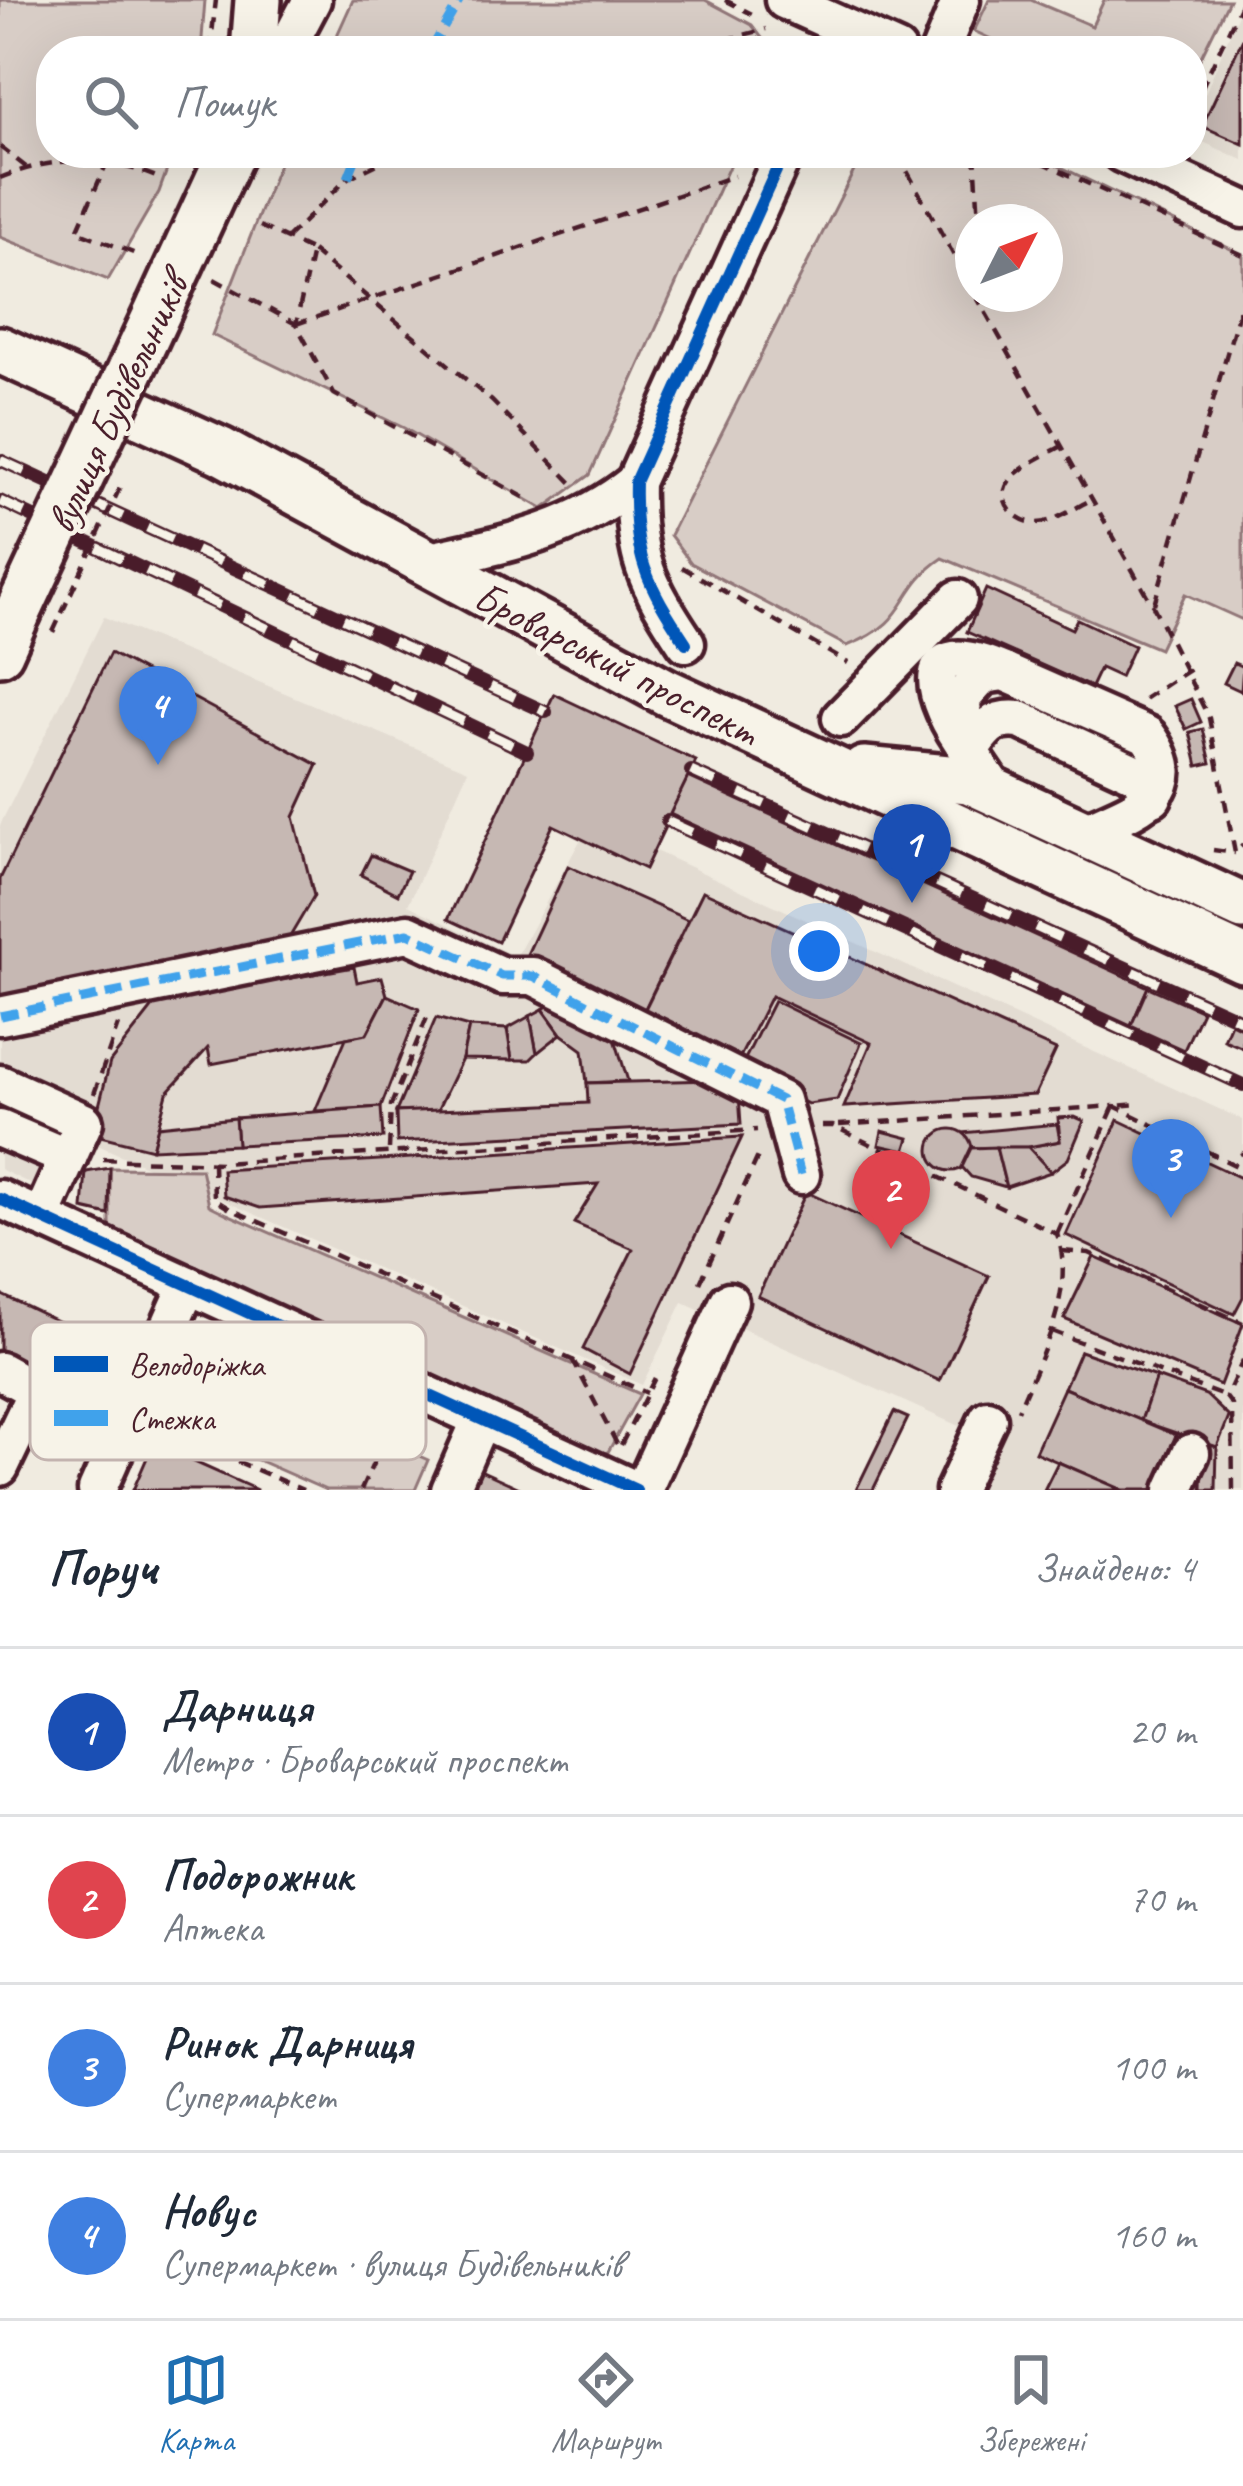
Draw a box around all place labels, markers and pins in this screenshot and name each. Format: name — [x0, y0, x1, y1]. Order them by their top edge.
pin: 4 — [119, 666, 197, 765]
pin: 1 — [873, 804, 951, 903]
pin: 3 — [1132, 1119, 1210, 1218]
pin: 2 — [852, 1150, 930, 1249]

